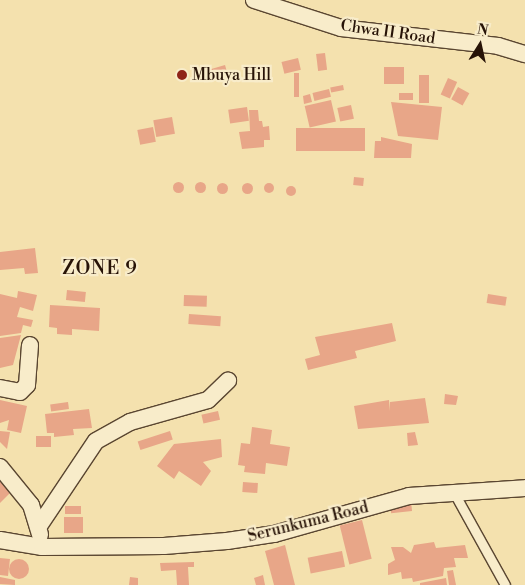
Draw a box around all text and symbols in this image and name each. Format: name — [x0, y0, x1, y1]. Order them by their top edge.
street label: Chwa II Road — [339, 16, 437, 48]
north arrow — [455, 20, 505, 70]
text: N — [476, 20, 490, 40]
place label: Mbuya Hill — [192, 65, 271, 85]
marker: Mbuya Hill — [176, 69, 188, 81]
district label: ZONE 9 — [61, 258, 139, 280]
street label: Serunkuma Road — [246, 498, 370, 546]

